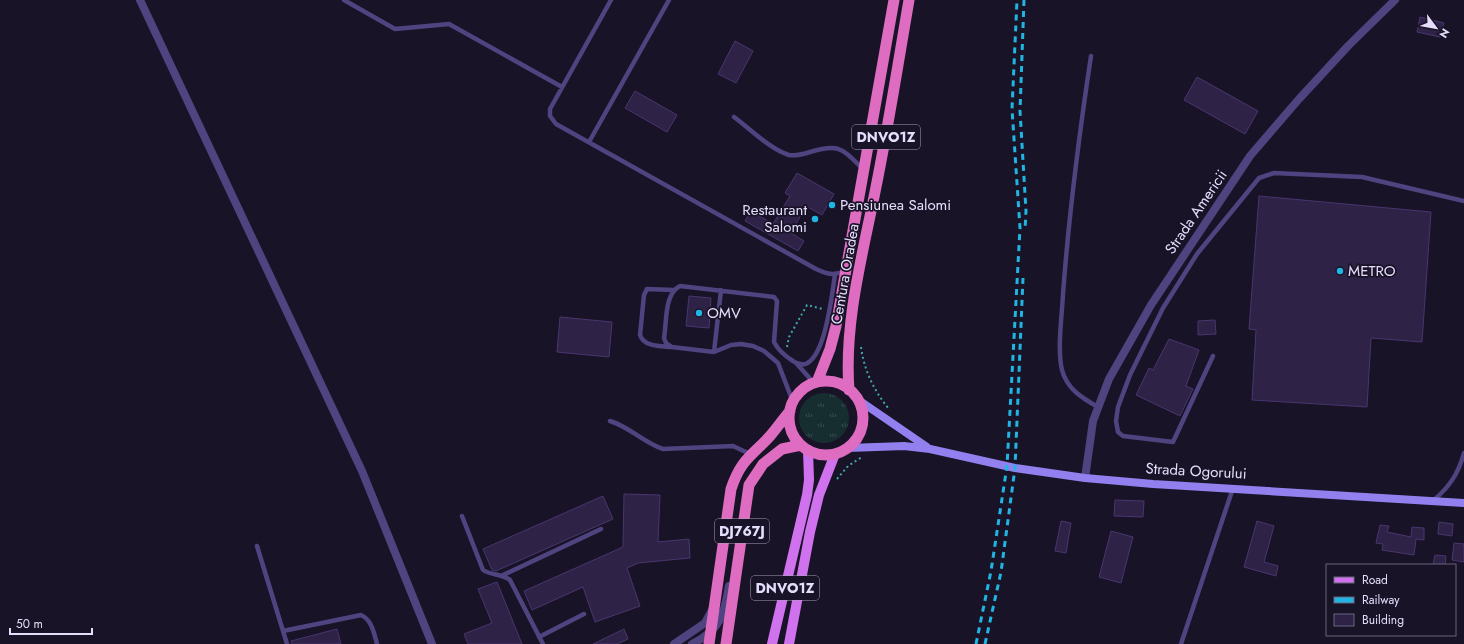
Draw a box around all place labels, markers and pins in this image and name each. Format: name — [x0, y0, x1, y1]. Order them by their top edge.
place label: Pensiunea Salomi — [840, 194, 951, 216]
place label: Restaurant Salomi — [742, 199, 807, 238]
marker: Pensiunea Salomi — [827, 200, 837, 210]
marker: Restaurant Salomi — [810, 214, 820, 224]
place label: METRO — [1348, 260, 1396, 282]
marker: METRO — [1335, 266, 1345, 276]
place label: OMV — [707, 302, 741, 324]
marker: OMV — [694, 308, 704, 318]

